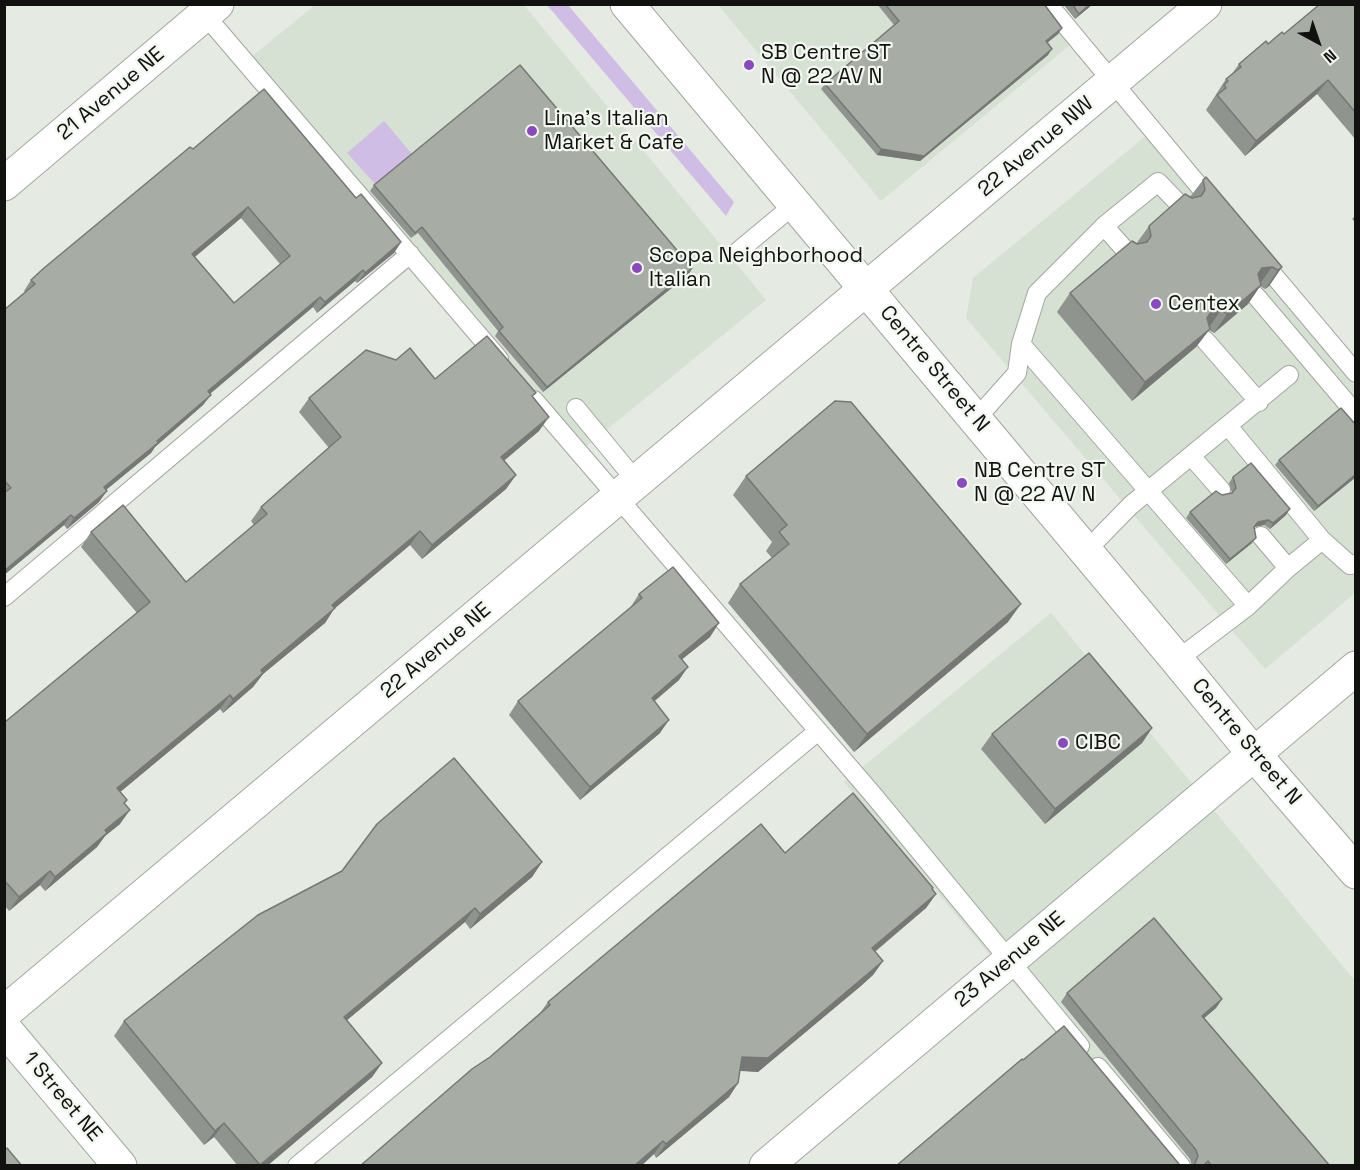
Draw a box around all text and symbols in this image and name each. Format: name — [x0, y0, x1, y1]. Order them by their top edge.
north arrow — [1288, 12, 1348, 72]
place label: SB Centre ST N @ 22 AV N — [761, 40, 891, 90]
street label: 21 Avenue NE — [52, 42, 170, 146]
text: N — [1319, 45, 1341, 68]
marker: SB Centre ST N @ 22 AV N — [742, 58, 756, 72]
street label: 22 Avenue NW — [973, 92, 1099, 202]
place label: Lina's Italian Market & Cafe — [544, 106, 684, 156]
marker: Lina's Italian Market & Cafe — [525, 124, 539, 138]
place label: Scopa Neighborhood Italian — [649, 243, 863, 293]
marker: Scopa Neighborhood Italian — [630, 261, 644, 275]
place label: Centex — [1168, 291, 1240, 317]
marker: Centex — [1149, 297, 1163, 311]
street label: Centre Street N — [874, 301, 994, 437]
place label: NB Centre ST N @ 22 AV N — [974, 458, 1105, 508]
marker: NB Centre ST N @ 22 AV N — [955, 476, 969, 490]
street label: 22 Avenue NE — [376, 598, 496, 704]
street label: Centre Street N — [1186, 674, 1306, 810]
place label: CIBC — [1075, 730, 1121, 756]
marker: CIBC — [1056, 736, 1070, 750]
street label: 23 Avenue NE — [950, 907, 1070, 1013]
street label: 1 Street NE — [17, 1047, 107, 1147]

